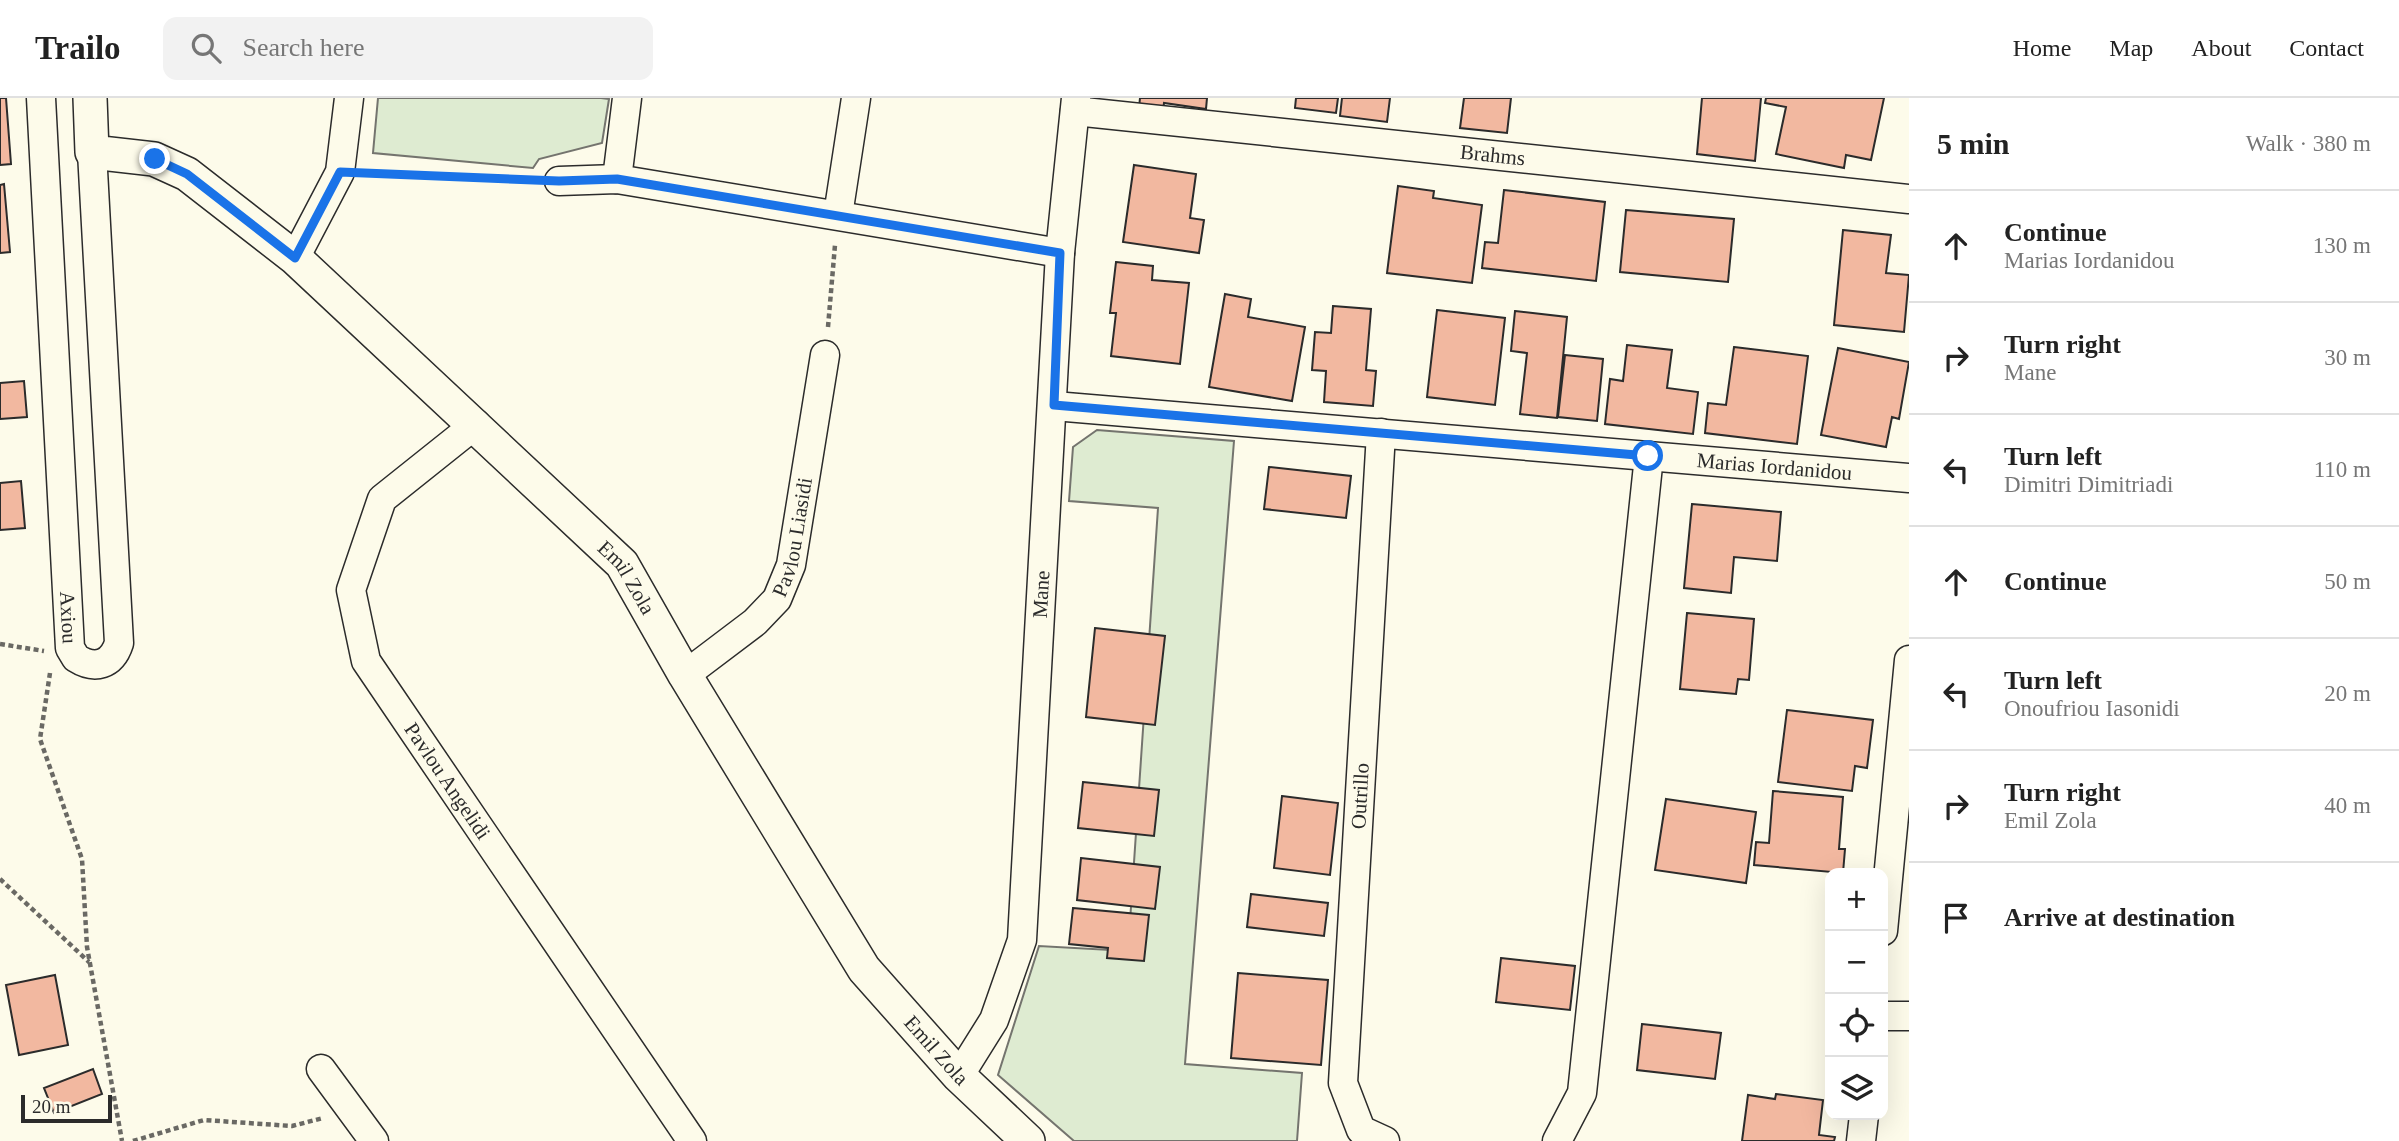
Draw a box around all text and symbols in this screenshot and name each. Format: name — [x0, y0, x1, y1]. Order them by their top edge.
search box — [163, 17, 653, 80]
icon: search — [187, 29, 225, 67]
text: Trailo — [35, 30, 121, 66]
text: Search here — [243, 33, 365, 62]
text: Home — [2013, 35, 2071, 61]
text: Map — [2109, 35, 2153, 61]
text: About — [2191, 35, 2251, 61]
text: Contact — [2289, 35, 2364, 61]
text: 5 min — [1937, 127, 2010, 160]
text: Walk · 380 m — [2246, 131, 2371, 156]
street label: Brahms — [1459, 140, 1526, 170]
route end — [139, 143, 170, 174]
text: Continue — [2004, 218, 2107, 247]
icon: ahead — [1937, 227, 1975, 265]
text: 130 m — [2313, 233, 2371, 258]
text: Marias Iordanidou — [2004, 248, 2175, 273]
text: Turn right — [2004, 330, 2121, 359]
icon: right — [1937, 339, 1975, 377]
text: 30 m — [2324, 345, 2371, 370]
text: Mane — [2004, 360, 2056, 385]
route start — [1632, 440, 1663, 471]
text: Turn left — [2004, 442, 2102, 471]
street label: Marias Iordanidou — [1696, 448, 1854, 485]
icon: left — [1937, 451, 1975, 489]
text: 110 m — [2314, 457, 2371, 482]
text: Dimitri Dimitriadi — [2004, 472, 2173, 497]
street label: Pavlou Liasidi — [767, 475, 817, 600]
street label: Emil Zola — [593, 536, 660, 619]
icon: ahead — [1937, 563, 1975, 601]
text: Continue — [2004, 567, 2107, 596]
text: 50 m — [2324, 569, 2371, 594]
street label: Mane — [1028, 570, 1054, 619]
street label: Axiou — [55, 590, 82, 645]
text: Turn left — [2004, 666, 2102, 695]
icon: left — [1937, 675, 1975, 713]
text: 20 m — [2324, 681, 2371, 706]
text: Onoufriou Iasonidi — [2004, 696, 2180, 721]
street label: Pavlou Angelidi — [399, 718, 496, 844]
street label: Outrillo — [1346, 762, 1374, 830]
text: Turn right — [2004, 778, 2121, 807]
icon: right — [1937, 787, 1975, 825]
text: 40 m — [2324, 793, 2371, 818]
text: Emil Zola — [2004, 808, 2097, 833]
map controls — [1825, 868, 1888, 1120]
button: + — [1825, 868, 1888, 931]
icon: arrive — [1937, 899, 1975, 937]
text: Arrive at destination — [2004, 903, 2235, 932]
button: − — [1825, 931, 1888, 994]
button: locate — [1825, 994, 1888, 1057]
street label: Emil Zola — [899, 1011, 974, 1091]
button: layers — [1825, 1057, 1888, 1120]
scale bar — [21, 1092, 112, 1124]
text: 20 m — [32, 1096, 71, 1117]

